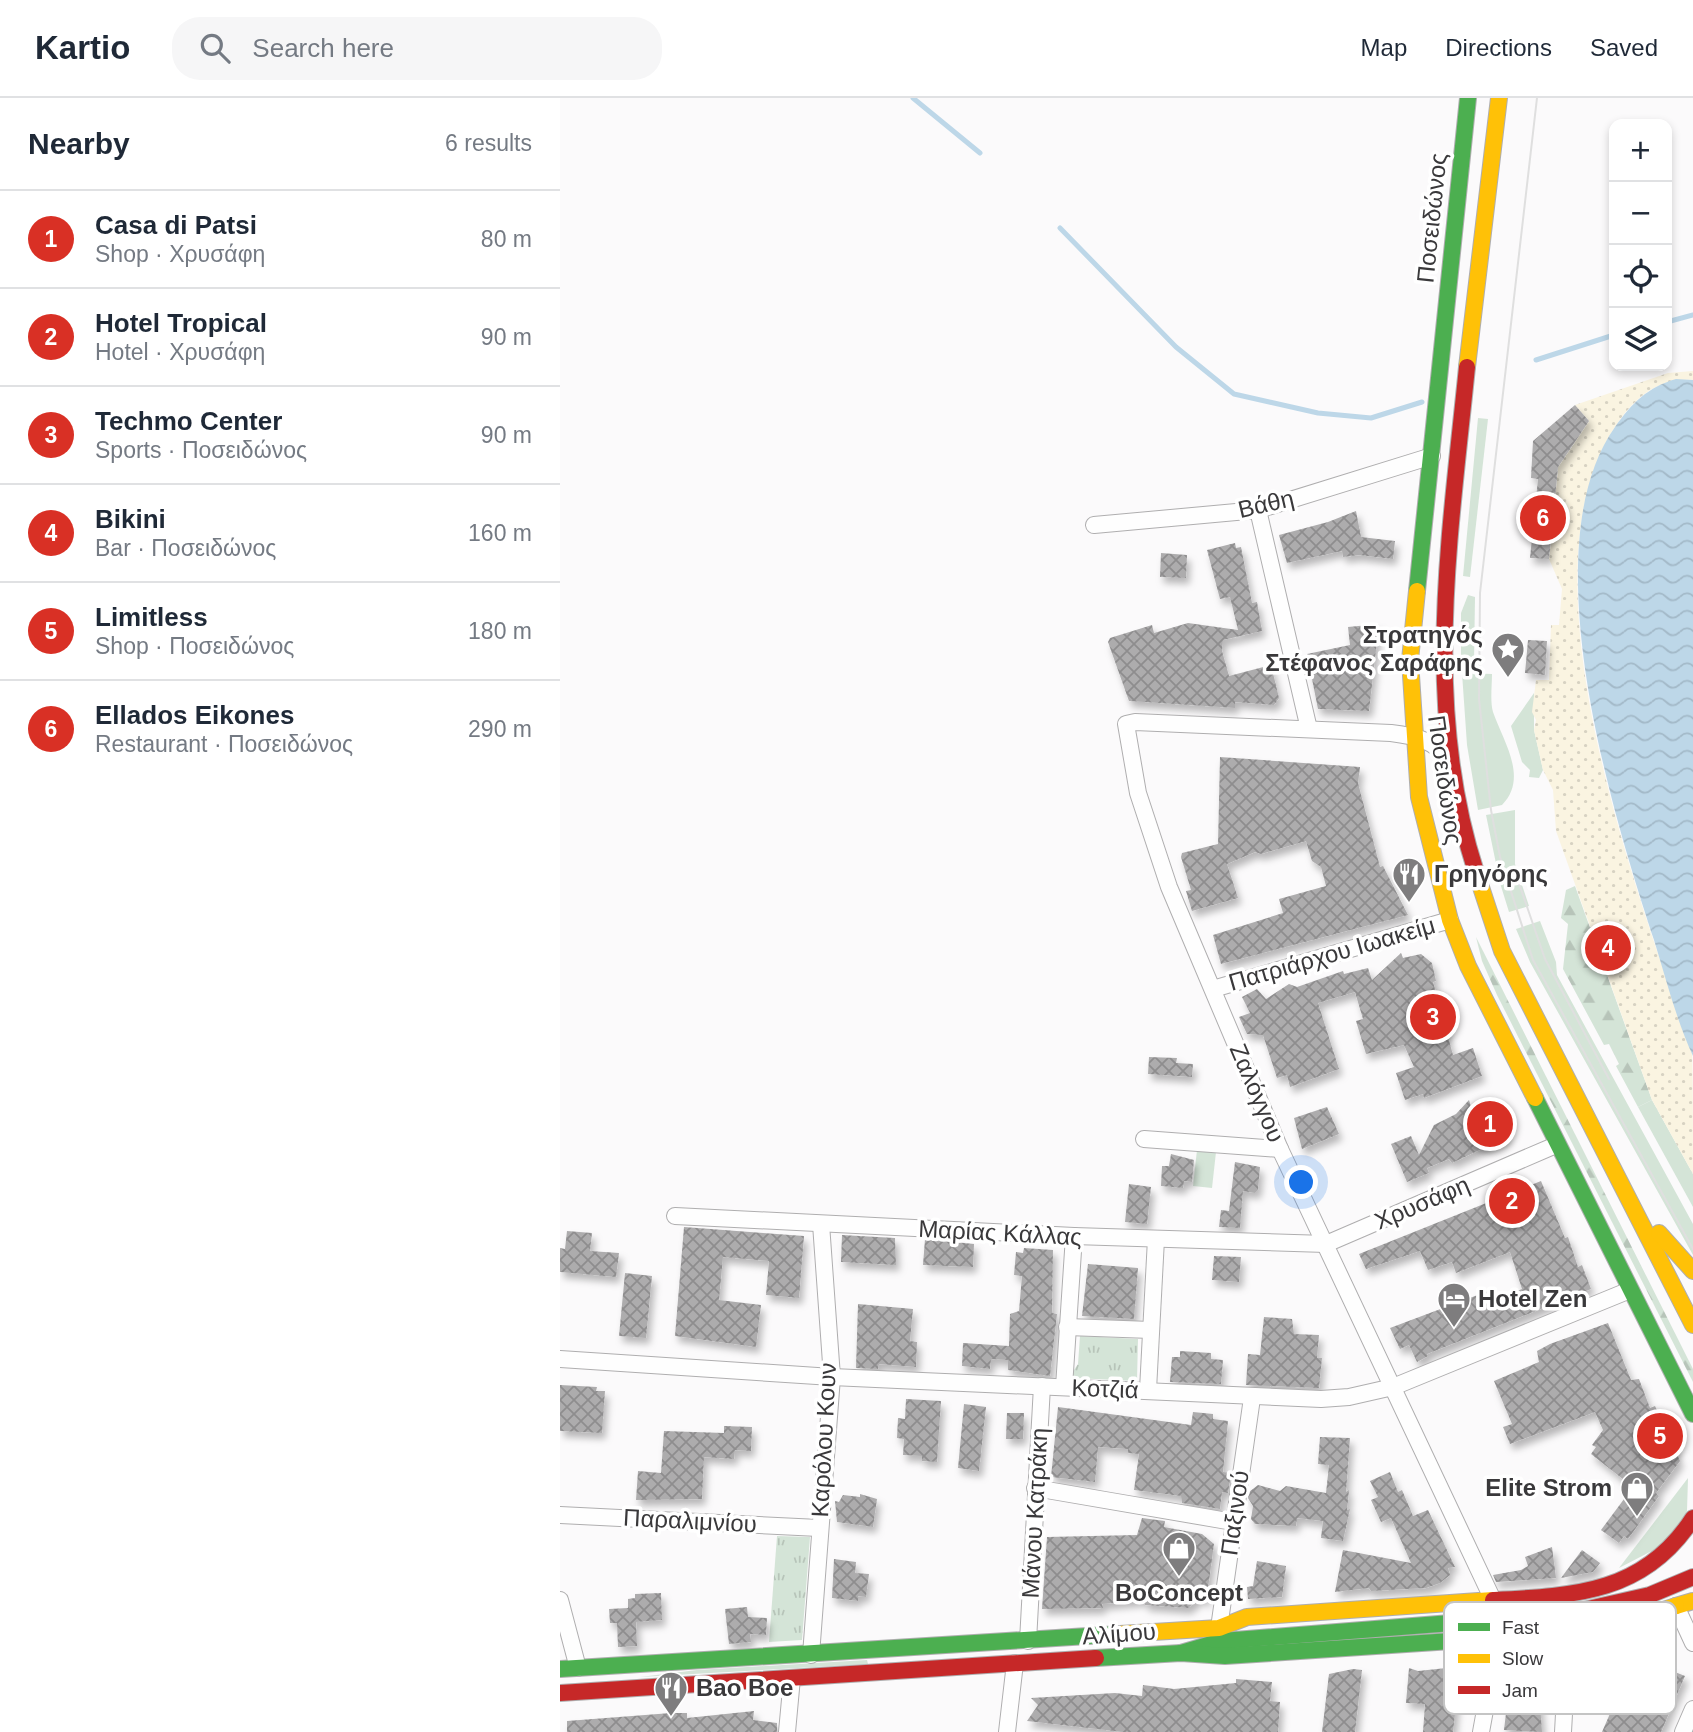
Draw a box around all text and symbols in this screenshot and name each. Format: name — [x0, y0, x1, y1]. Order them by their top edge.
search box — [172, 17, 662, 80]
text: Kartio — [35, 29, 130, 66]
icon: search — [196, 29, 234, 67]
text: Search here — [252, 33, 394, 63]
text: Map — [1361, 34, 1407, 61]
text: Directions — [1445, 34, 1552, 61]
text: Saved — [1590, 34, 1658, 61]
map controls — [1609, 119, 1672, 371]
button: + — [1609, 119, 1672, 182]
text: Nearby — [28, 127, 130, 160]
text: 6 results — [445, 130, 532, 156]
street label: Ποσειδώνος — [1411, 152, 1452, 284]
button: − — [1609, 182, 1672, 245]
text: Casa di Patsi — [95, 210, 257, 240]
text: 1 — [45, 226, 57, 252]
text: 80 m — [481, 226, 532, 252]
text: Shop · Χρυσάφη — [95, 241, 265, 267]
button: locate — [1609, 245, 1672, 308]
text: Hotel Tropical — [95, 308, 267, 338]
button: layers — [1609, 308, 1672, 371]
text: 2 — [45, 324, 57, 350]
text: 90 m — [481, 324, 532, 350]
text: Hotel · Χρυσάφη — [95, 339, 265, 365]
text: Techmo Center — [95, 406, 282, 436]
text: 3 — [45, 422, 57, 448]
text: 90 m — [481, 422, 532, 448]
text: Sports · Ποσειδώνος — [95, 437, 307, 463]
street label: Βάθη — [1235, 484, 1296, 523]
pin: 6 — [1520, 492, 1566, 544]
text: Bikini — [95, 504, 166, 534]
text: 4 — [45, 520, 57, 546]
text: 160 m — [468, 520, 532, 546]
text: Bar · Ποσειδώνος — [95, 535, 276, 561]
text: Limitless — [95, 602, 208, 632]
text: 5 — [45, 618, 57, 644]
text: 180 m — [468, 618, 532, 644]
place label: Στρατηγός Στέφανος Σαράφης — [1265, 621, 1483, 676]
place icon: Στρατηγός Στέφανος Σαράφης — [1489, 630, 1527, 679]
text: Shop · Ποσειδώνος — [95, 633, 294, 659]
text: Ellados Eikones — [95, 700, 294, 730]
street label: Ποσειδώνος — [1423, 713, 1468, 846]
text: 6 — [45, 716, 57, 742]
text: 290 m — [468, 716, 532, 742]
text: Restaurant · Ποσειδώνος — [95, 731, 353, 757]
restaurant icon: Γρηγόρης — [1390, 855, 1428, 904]
place label: Γρηγόρης — [1434, 860, 1548, 887]
street label: Πατριάρχου Ιωακείμ — [1226, 911, 1438, 996]
pin: 4 — [1585, 922, 1631, 974]
pin: 3 — [1410, 991, 1456, 1043]
street label: Ζαλόγγου — [1225, 1040, 1290, 1146]
pin: 1 — [1467, 1098, 1513, 1150]
your location — [1284, 1165, 1318, 1199]
street label: Χρυσάφη — [1370, 1171, 1473, 1235]
pin: 2 — [1489, 1175, 1535, 1227]
street label: Μαρίας Κάλλας — [918, 1215, 1082, 1250]
hotel icon: Hotel Zen — [1435, 1280, 1473, 1329]
place label: Hotel Zen — [1478, 1285, 1587, 1312]
street label: Καρόλου Κουν — [806, 1362, 841, 1518]
street label: Κοτζιά — [1071, 1374, 1139, 1403]
pin: 5 — [1637, 1410, 1683, 1462]
street label: Μάνου Κατράκη — [1017, 1427, 1052, 1599]
street label: Παξινού — [1215, 1469, 1254, 1557]
shop icon: Elite Strom — [1618, 1469, 1656, 1518]
place label: Elite Strom — [1485, 1474, 1612, 1501]
street label: Παραλιμνίου — [623, 1504, 757, 1537]
shop icon: BoConcept — [1160, 1529, 1198, 1578]
place label: BoConcept — [1115, 1579, 1243, 1606]
legend — [1444, 1602, 1676, 1714]
street label: Αλίμου — [1081, 1617, 1157, 1650]
text: Fast — [1502, 1617, 1540, 1638]
text: Slow — [1502, 1648, 1543, 1669]
restaurant icon: Bao Boe — [652, 1669, 690, 1718]
place label: Bao Boe — [696, 1674, 793, 1701]
text: Jam — [1502, 1680, 1538, 1701]

